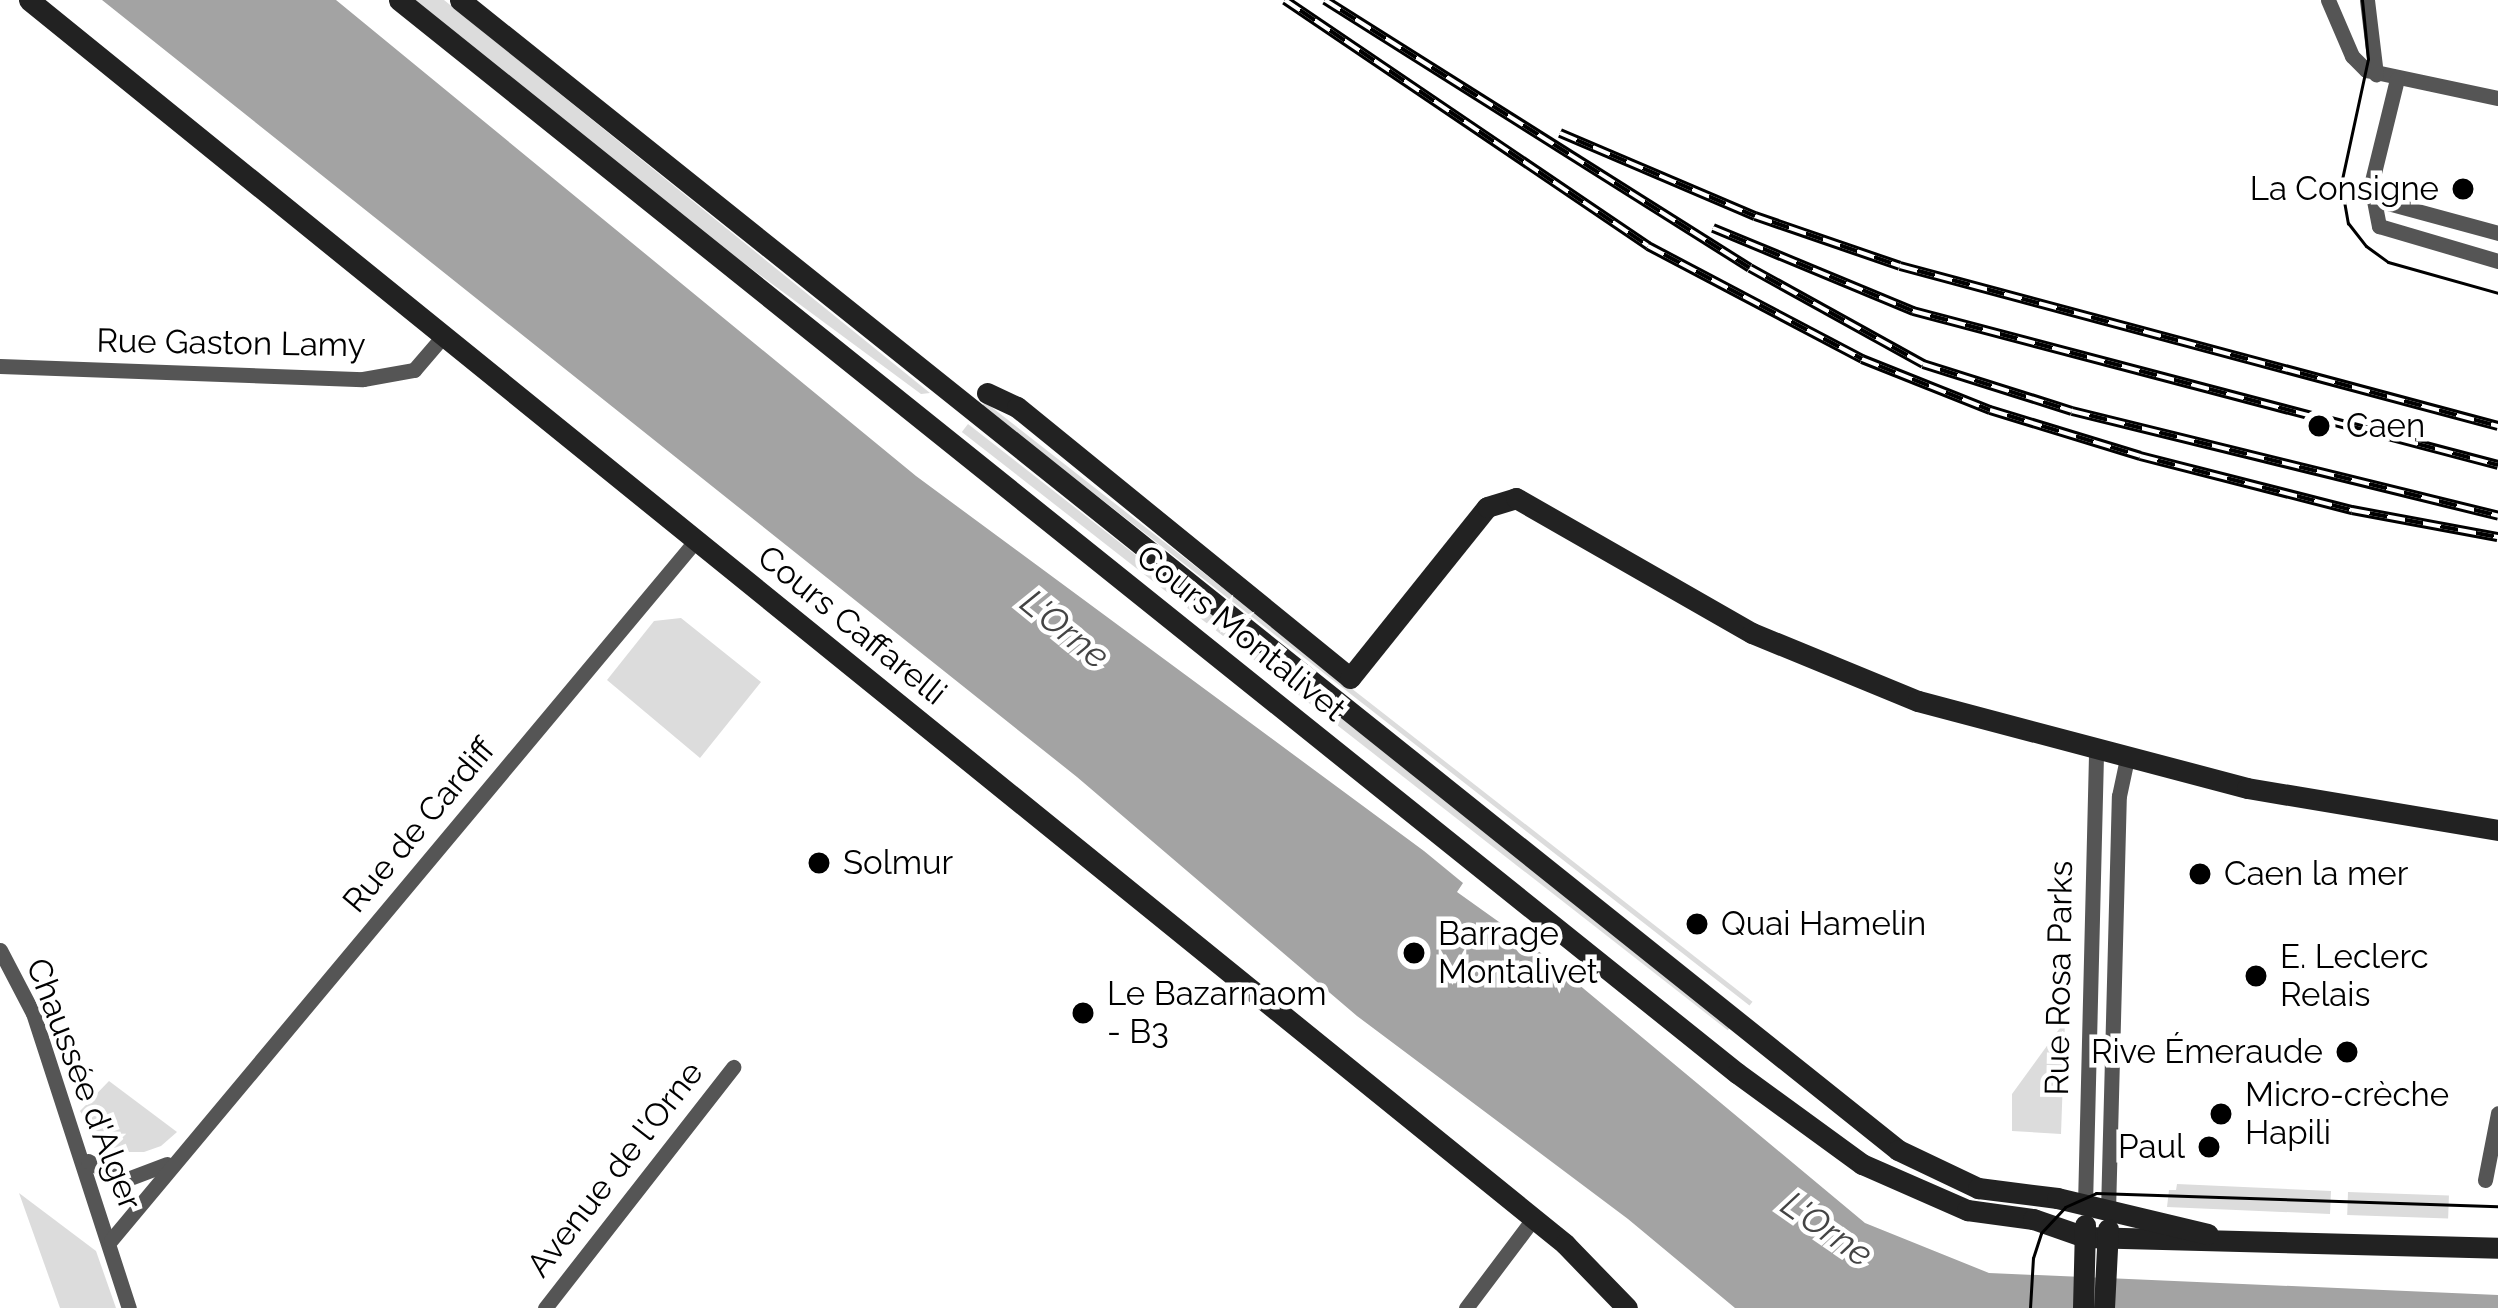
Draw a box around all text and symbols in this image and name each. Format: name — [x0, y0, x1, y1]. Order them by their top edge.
place label: La Consigne — [2250, 169, 2439, 209]
marker: La Consigne — [2450, 176, 2476, 202]
street label: Rue Gaston Lamy — [96, 321, 366, 365]
place label: Caen — [2346, 406, 2425, 446]
marker: Caen — [2303, 410, 2335, 442]
street label: Cours Caffarelli — [750, 537, 954, 713]
street label: Cours Montalivet — [1128, 537, 1354, 729]
water label: L'Orne — [1012, 580, 1118, 678]
street label: Rue de Cardiff — [335, 730, 503, 920]
place label: Solmur — [843, 843, 953, 883]
marker: Solmur — [806, 850, 832, 876]
place label: Caen la mer — [2224, 854, 2408, 894]
street label: Rue Rosa Parks — [2037, 860, 2081, 1096]
marker: Caen la mer — [2187, 861, 2213, 887]
place label: Quai Hamelin — [1721, 904, 1926, 944]
marker: Quai Hamelin — [1684, 911, 1710, 937]
place label: Barrage Montalivet — [1438, 914, 1598, 992]
place label: E. Leclerc Relais — [2280, 937, 2429, 1015]
marker: Barrage Montalivet — [1401, 940, 1427, 966]
street label: Chaussée d'Alger — [18, 953, 150, 1215]
marker: E. Leclerc Relais — [2243, 963, 2269, 989]
place label: Le Bazarnaom - B3 — [1107, 974, 1327, 1052]
marker: Le Bazarnaom - B3 — [1070, 1000, 1096, 1026]
place label: Rive Émeraude — [2091, 1032, 2323, 1072]
marker: Rive Émeraude — [2334, 1039, 2360, 1065]
street label: Avenue de l'Orne — [519, 1053, 711, 1285]
place label: Micro-crèche Hapili — [2245, 1075, 2449, 1153]
marker: Micro-crèche Hapili — [2208, 1101, 2234, 1127]
place label: Paul — [2118, 1127, 2185, 1167]
marker: Paul — [2196, 1134, 2222, 1160]
water label: L'Orne — [1773, 1182, 1881, 1276]

